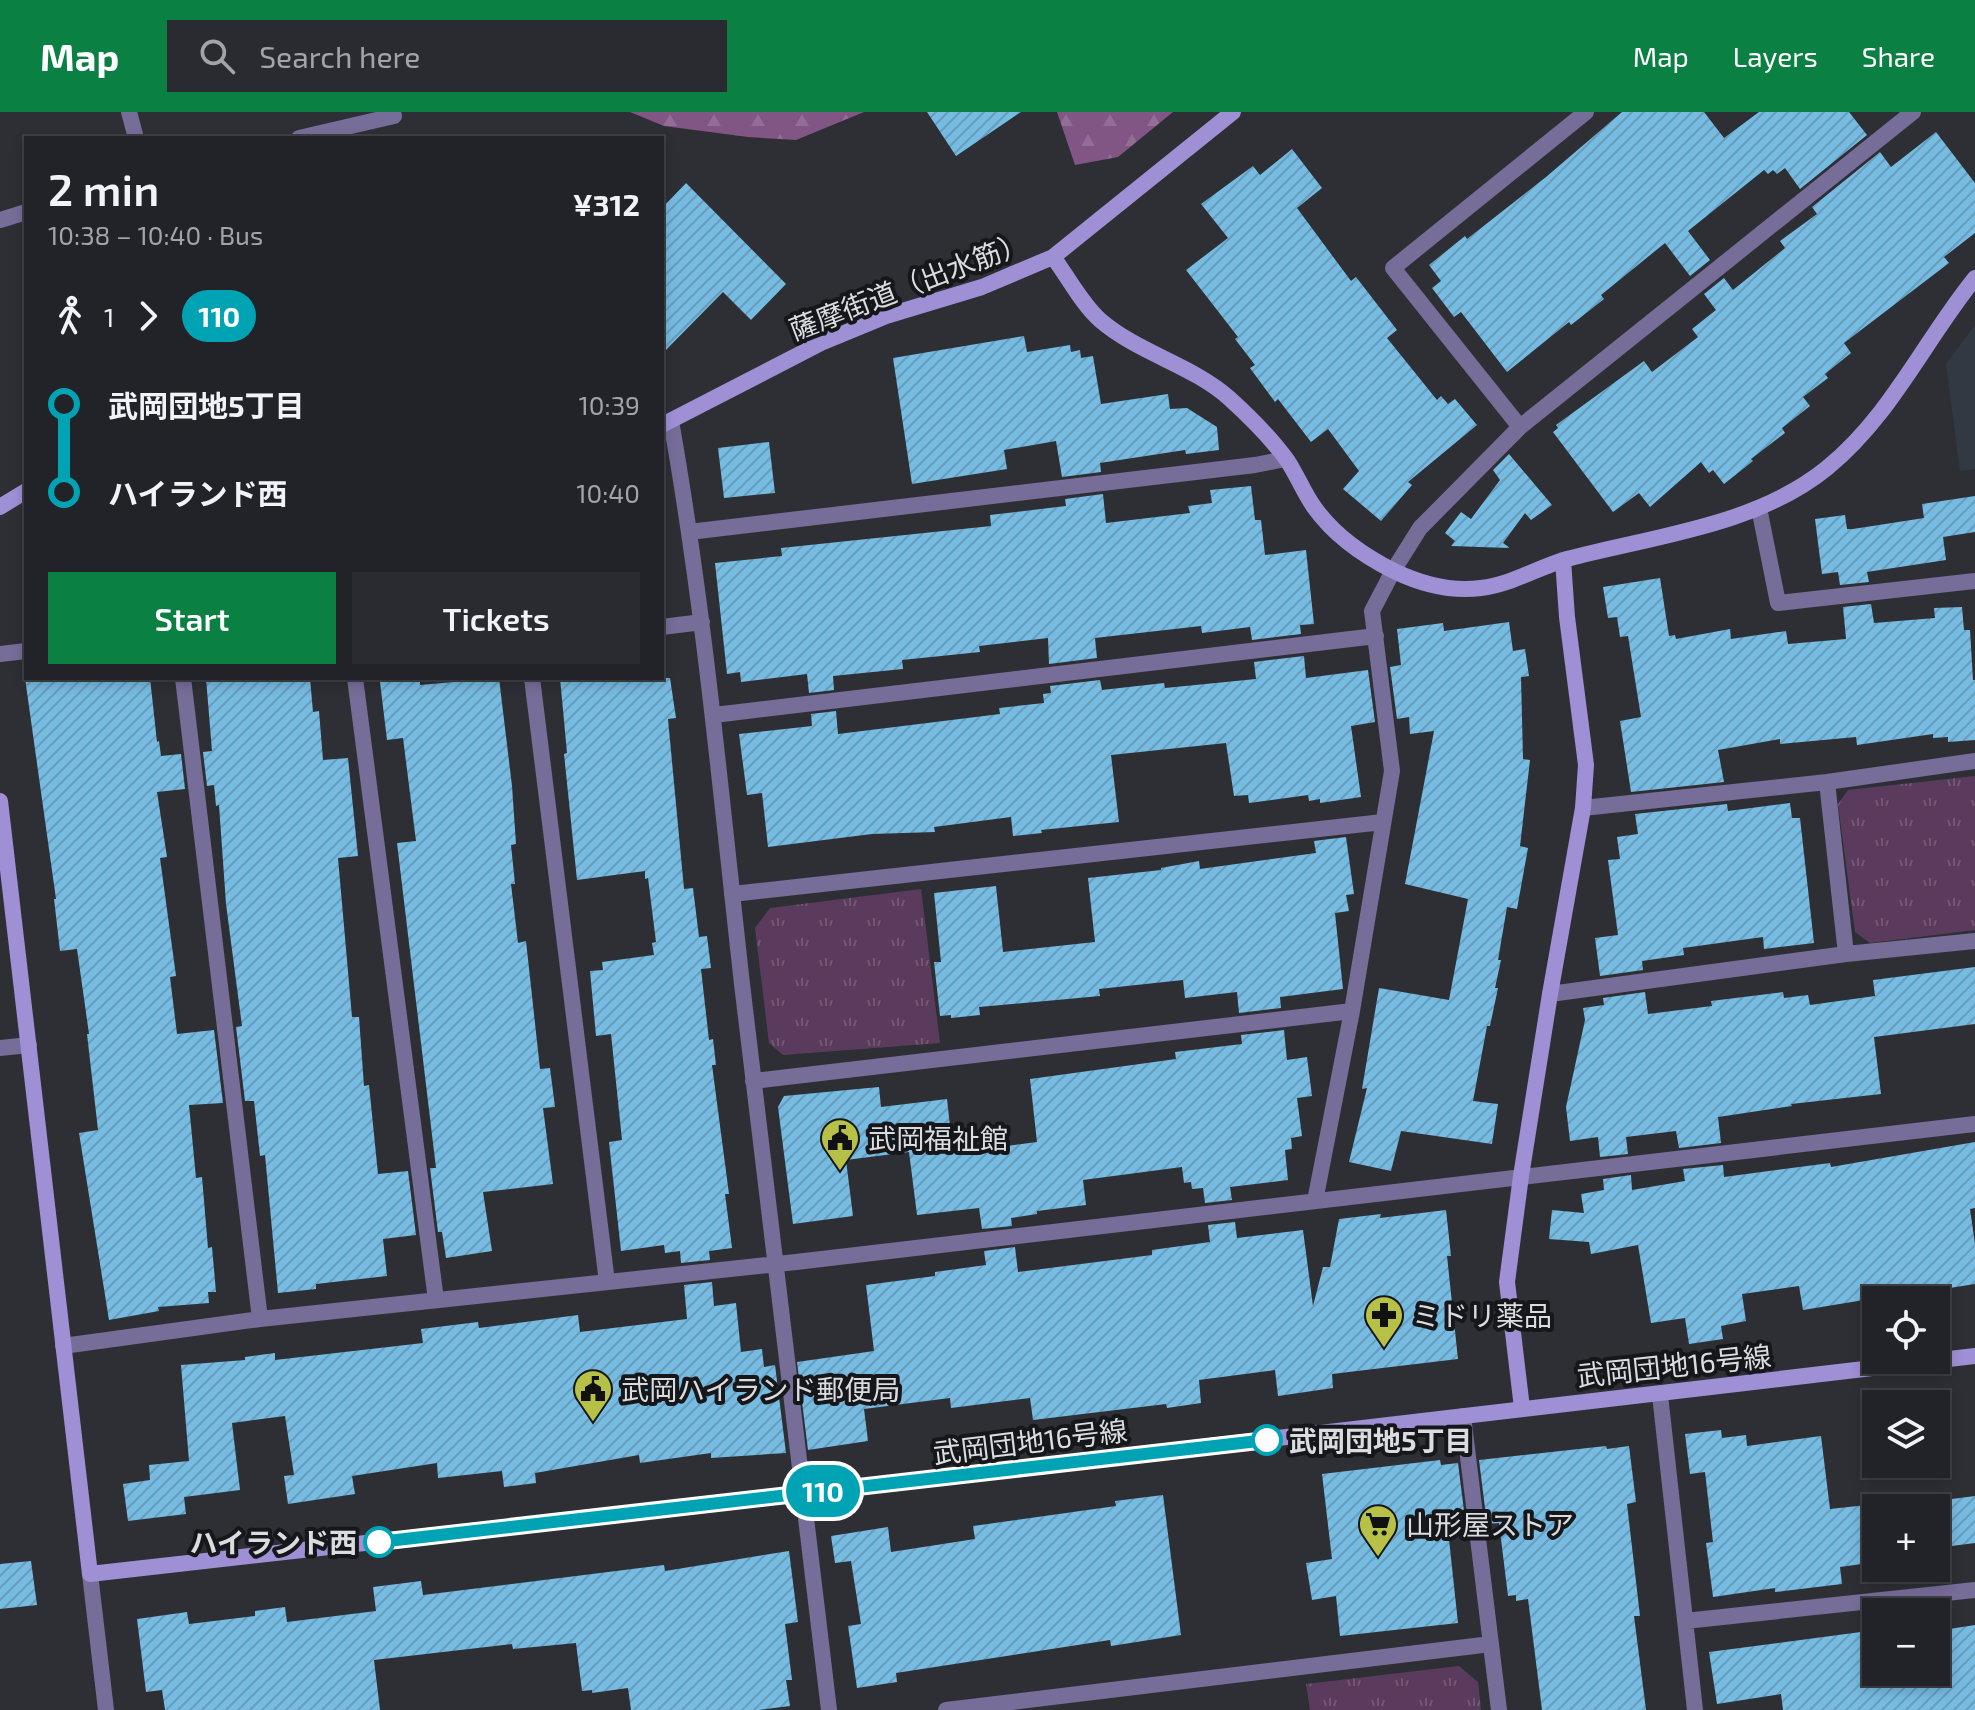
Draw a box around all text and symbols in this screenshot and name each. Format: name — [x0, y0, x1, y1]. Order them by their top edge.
search box — [167, 20, 727, 92]
text: Map — [40, 33, 119, 79]
icon: search — [195, 34, 239, 78]
text: Search here — [259, 38, 420, 74]
text: Map — [1633, 39, 1689, 73]
text: Layers — [1733, 39, 1818, 73]
text: Share — [1862, 39, 1935, 73]
text: 2 min — [48, 162, 159, 215]
text: ¥312 — [573, 186, 640, 222]
text: 10:38 – 10:40 · Bus — [48, 219, 263, 250]
street label: 薩摩街道（出水筋） — [784, 224, 1032, 346]
icon: walk — [48, 294, 92, 338]
icon: forward — [126, 294, 170, 338]
text: 110 — [198, 299, 240, 333]
text: 1 — [104, 301, 114, 332]
text: 武岡団地5丁目 — [108, 387, 305, 423]
text: 10:39 — [579, 389, 640, 420]
text: ハイランド西 — [108, 475, 287, 511]
text: 10:40 — [576, 477, 640, 508]
button: Start — [48, 572, 336, 664]
button: Tickets — [352, 572, 640, 664]
public building icon: 武岡福祉館 — [819, 1117, 861, 1172]
place label: 武岡福祉館 — [868, 1121, 1008, 1155]
map controls — [1862, 1286, 1950, 1686]
button: locate — [1862, 1286, 1950, 1374]
pharmacy icon: ミドリ薬品 — [1363, 1294, 1405, 1349]
place label: ミドリ薬品 — [1412, 1298, 1552, 1332]
street label: 武岡団地16号線 — [1575, 1338, 1773, 1392]
public building icon: 武岡ハイランド郵便局 — [572, 1368, 614, 1423]
place label: 武岡ハイランド郵便局 — [621, 1372, 900, 1406]
button: layers — [1862, 1390, 1950, 1478]
street label: 武岡団地16号線 — [931, 1412, 1129, 1470]
place label: 武岡団地5丁目 — [1289, 1423, 1472, 1457]
marker: 武岡団地5丁目 — [1252, 1425, 1282, 1455]
line badge: 110 — [777, 1465, 869, 1517]
text: 110 — [802, 1474, 844, 1508]
button: + — [1862, 1494, 1950, 1582]
supermarket icon: 山形屋ストア — [1357, 1503, 1399, 1558]
place label: 山形屋ストア — [1406, 1507, 1574, 1541]
place label: ハイランド西 — [190, 1525, 357, 1559]
marker: ハイランド西 — [364, 1527, 394, 1557]
button: − — [1862, 1598, 1950, 1686]

